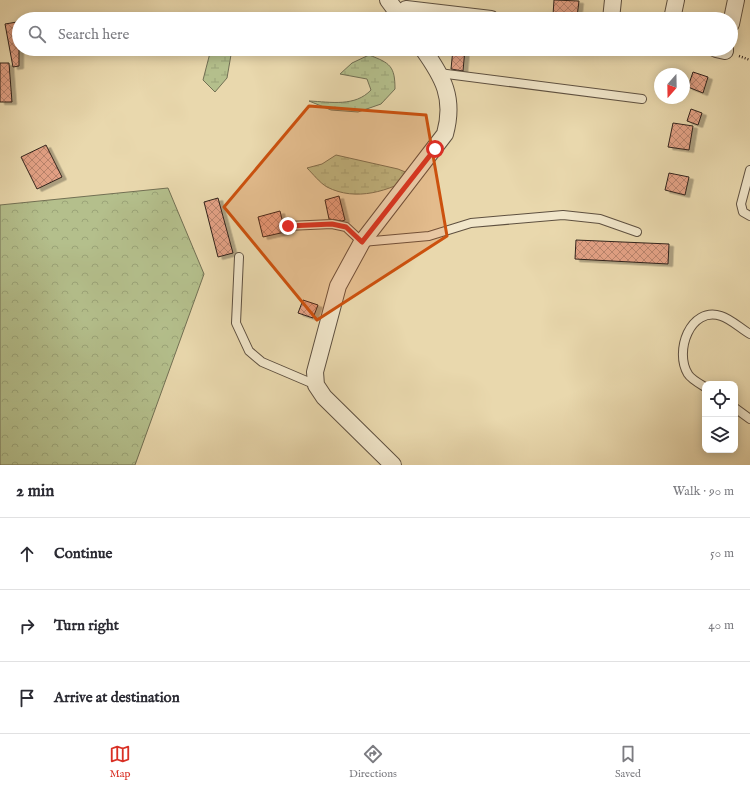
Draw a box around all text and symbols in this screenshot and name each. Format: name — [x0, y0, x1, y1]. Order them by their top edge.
search box — [12, 12, 738, 56]
icon: search — [26, 23, 48, 45]
text: Search here — [58, 25, 129, 44]
north arrow — [654, 68, 690, 104]
route start — [426, 140, 444, 158]
route end — [279, 217, 297, 235]
map controls — [702, 381, 738, 453]
button: locate — [702, 381, 738, 417]
button: layers — [702, 417, 738, 453]
text: 2 min — [16, 481, 54, 502]
text: Walk · 90 m — [673, 483, 734, 500]
icon: ahead — [16, 543, 38, 565]
text: Continue — [54, 544, 112, 563]
text: 50 m — [710, 545, 734, 562]
icon: right — [16, 615, 38, 637]
text: Turn right — [54, 616, 119, 635]
text: 40 m — [708, 617, 734, 634]
icon: arrive — [16, 687, 38, 709]
text: Arrive at destination — [54, 688, 180, 707]
tab: Map — [109, 743, 131, 781]
tab: Directions — [349, 743, 397, 781]
tab: Saved — [615, 743, 641, 781]

